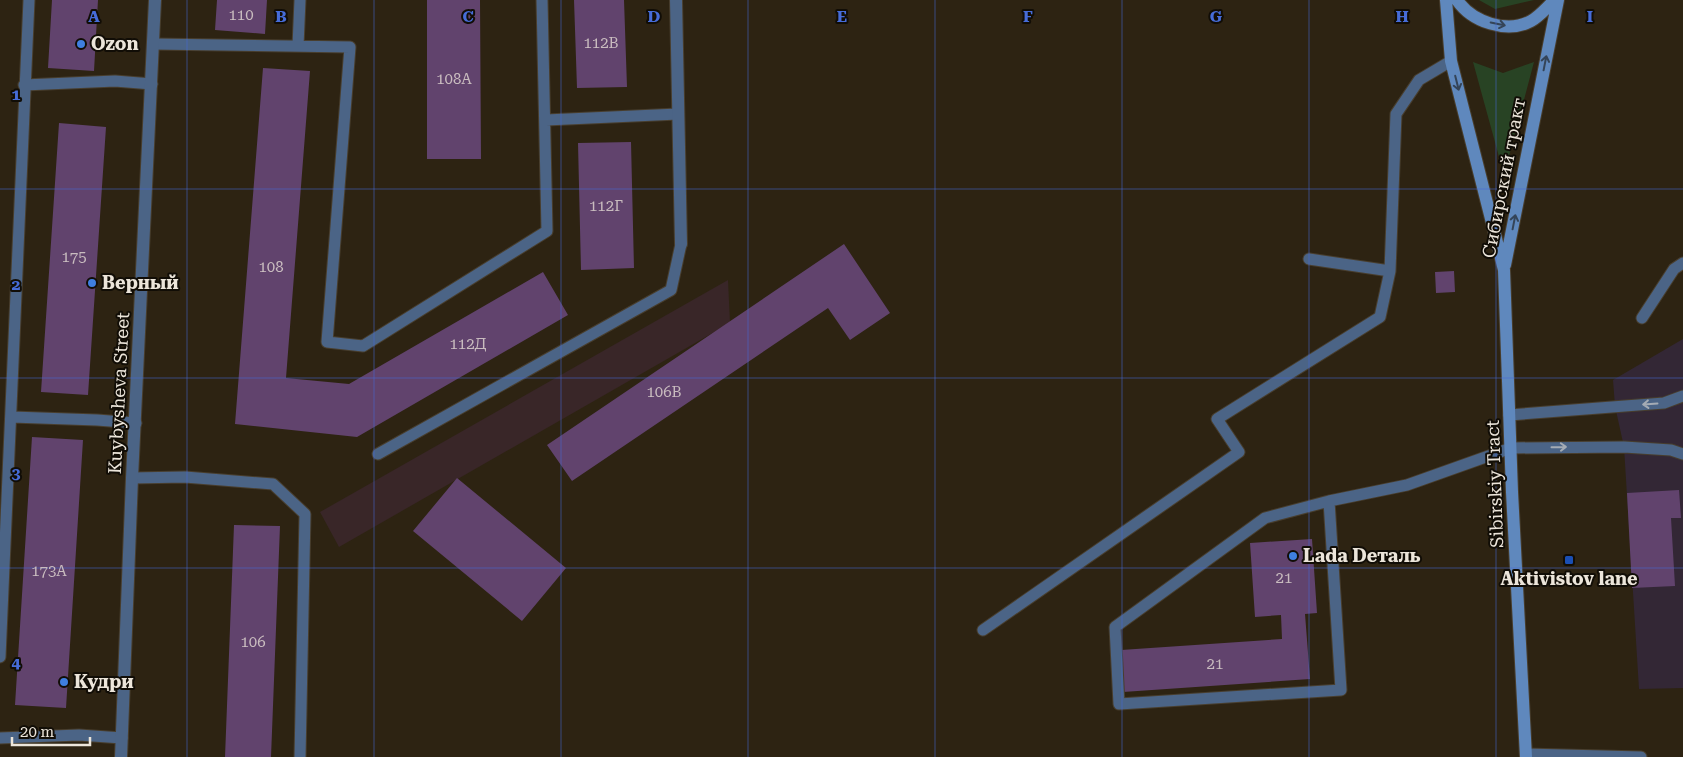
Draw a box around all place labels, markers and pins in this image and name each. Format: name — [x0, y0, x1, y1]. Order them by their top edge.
place label: Ozon — [91, 33, 139, 54]
marker: Ozon — [75, 38, 87, 50]
place label: Верный — [102, 272, 179, 293]
marker: Верный — [86, 277, 98, 289]
place label: Lada Dеталь — [1303, 545, 1421, 566]
marker: Lada Dеталь — [1287, 550, 1299, 562]
marker: Aktivistov lane — [1563, 554, 1575, 566]
place label: Aktivistov lane — [1500, 568, 1638, 589]
place label: Кудри — [74, 671, 134, 692]
marker: Кудри — [58, 676, 70, 688]

